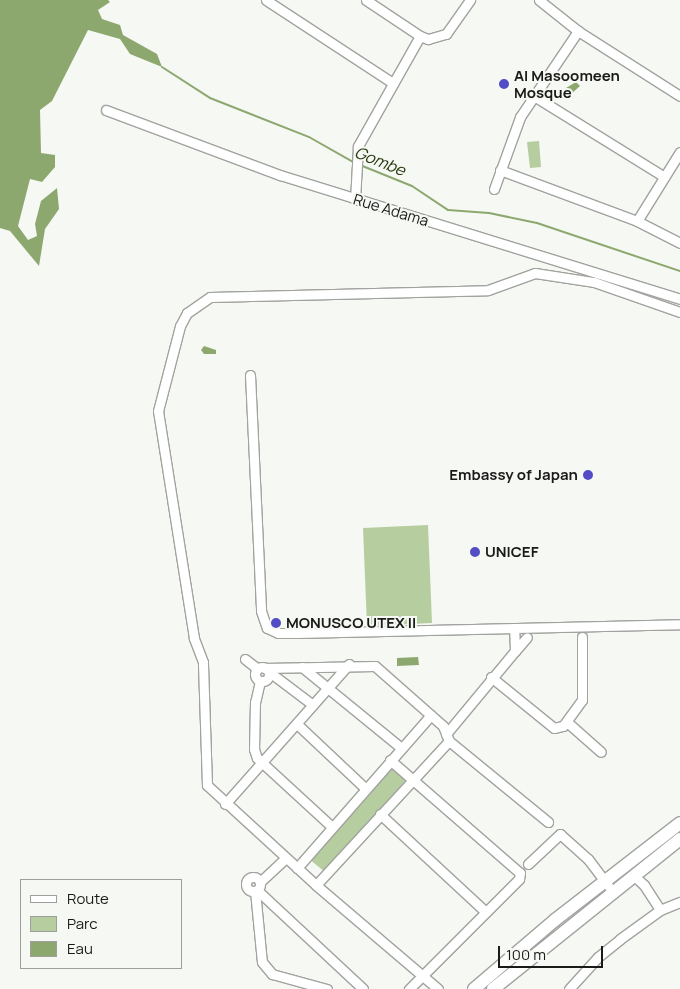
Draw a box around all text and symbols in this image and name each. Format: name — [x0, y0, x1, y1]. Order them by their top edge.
place label: Al Masoomeen Mosque — [514, 66, 620, 101]
marker: Al Masoomeen Mosque — [498, 78, 510, 90]
water label: Gombe — [352, 142, 408, 180]
street label: Rue Adama — [351, 190, 431, 230]
place label: Embassy of Japan — [449, 466, 578, 484]
marker: Embassy of Japan — [582, 469, 594, 481]
place label: UNICEF — [485, 543, 538, 561]
marker: UNICEF — [469, 546, 481, 558]
place label: MONUSCO UTEX II — [286, 614, 416, 632]
marker: MONUSCO UTEX II — [270, 617, 282, 629]
legend — [20, 879, 182, 969]
text: Route — [67, 888, 109, 909]
text: Parc — [67, 913, 98, 934]
scale bar — [500, 936, 605, 968]
text: Eau — [67, 938, 93, 959]
text: 100 m — [506, 944, 546, 965]

